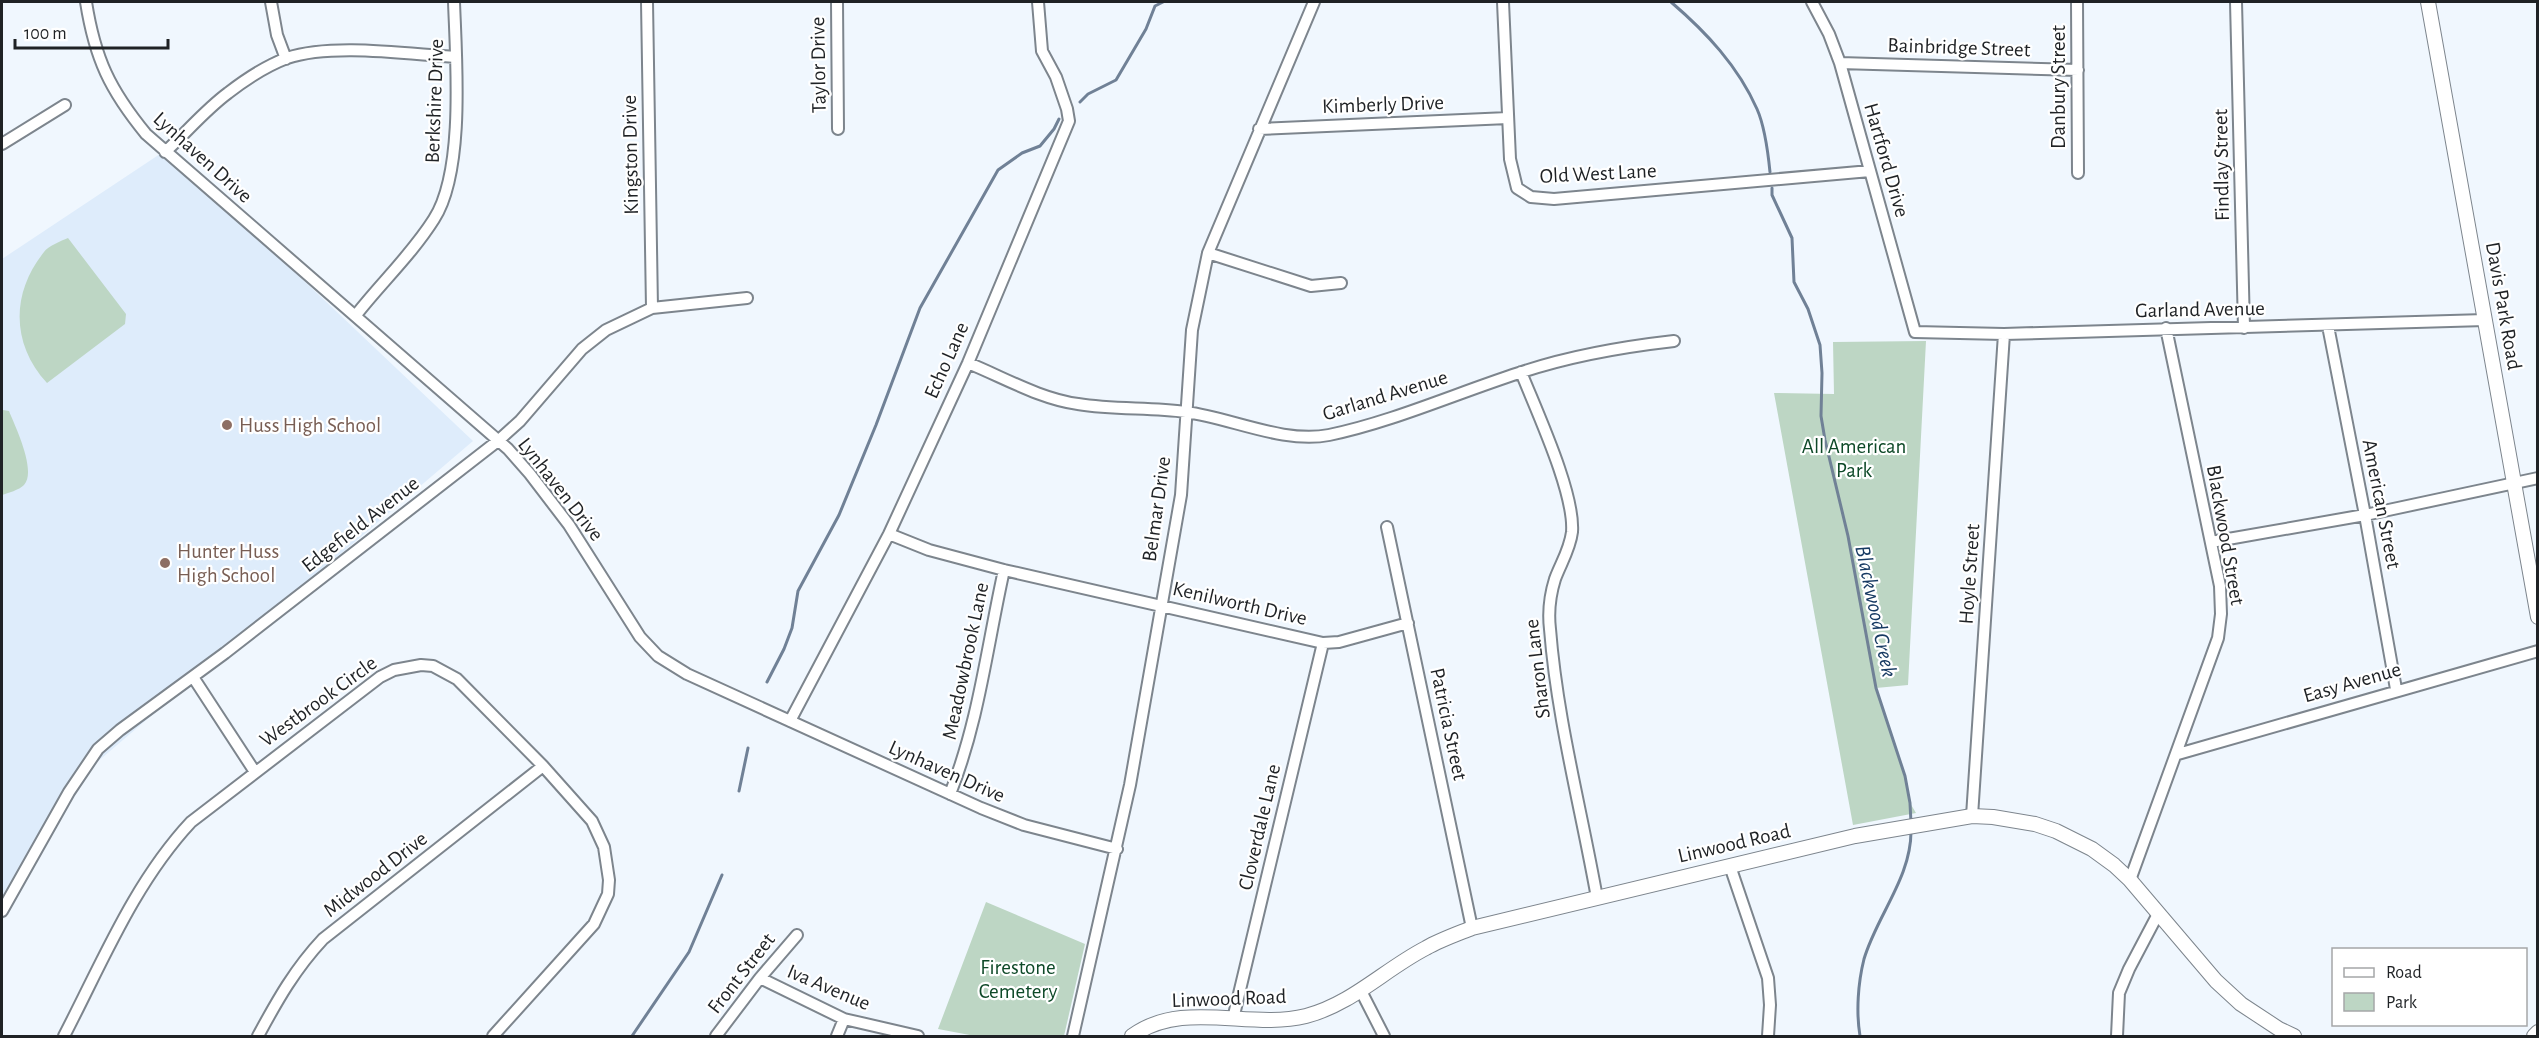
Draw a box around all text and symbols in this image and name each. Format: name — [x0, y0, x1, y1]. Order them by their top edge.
scale bar — [15, 12, 168, 50]
street label: Taylor Drive — [807, 17, 830, 113]
text: 100 m — [24, 25, 67, 43]
street label: Danbury Street — [2048, 25, 2069, 149]
street label: Bainbridge Street — [1887, 35, 2031, 60]
street label: Berkshire Drive — [422, 38, 447, 164]
street label: Kimberly Drive — [1322, 92, 1444, 117]
street label: Kingston Drive — [619, 95, 642, 215]
street label: Hartford Drive — [1860, 101, 1913, 220]
street label: Lynhaven Drive — [149, 108, 256, 207]
street label: Findlay Street — [2210, 108, 2233, 221]
street label: Old West Lane — [1539, 160, 1657, 187]
street label: Davis Park Road — [2482, 240, 2525, 372]
street label: Garland Avenue — [2135, 298, 2265, 321]
street label: Echo Lane — [920, 319, 973, 402]
street label: Garland Avenue — [1320, 366, 1450, 424]
place label: Huss High School — [239, 415, 381, 436]
marker: Huss High School — [220, 418, 234, 432]
street label: Lynhaven Drive — [514, 434, 607, 545]
park label: All American Park — [1802, 436, 1906, 481]
street label: American Street — [2359, 438, 2404, 571]
street label: Belmar Drive — [1139, 455, 1174, 563]
street label: Blackwood Street — [2203, 463, 2248, 607]
street label: Edgefield Avenue — [298, 472, 423, 577]
street label: Hoyle Street — [1956, 523, 1984, 625]
place label: Hunter Huss High School — [177, 541, 279, 586]
water label: Blackwood Creek — [1851, 543, 1901, 679]
marker: Hunter Huss High School — [158, 556, 172, 570]
street label: Kenilworth Drive — [1171, 578, 1309, 629]
street label: Meadowbrook Lane — [939, 581, 992, 742]
street label: Sharon Lane — [1521, 618, 1554, 720]
street label: Westbrook Circle — [256, 652, 381, 751]
street label: Easy Avenue — [2301, 658, 2403, 706]
street label: Patricia Street — [1426, 666, 1471, 783]
street label: Lynhaven Drive — [886, 737, 1008, 806]
street label: Cloverdale Lane — [1235, 762, 1284, 892]
street label: Linwood Road — [1676, 820, 1793, 867]
street label: Midwood Drive — [320, 828, 431, 921]
street label: Front Street — [704, 929, 779, 1017]
legend — [2332, 948, 2527, 1026]
park label: Firestone Cemetery — [979, 957, 1057, 1002]
street label: Iva Avenue — [784, 961, 873, 1014]
text: Road — [2386, 964, 2422, 982]
street label: Linwood Road — [1171, 986, 1287, 1011]
text: Park — [2386, 994, 2418, 1012]

